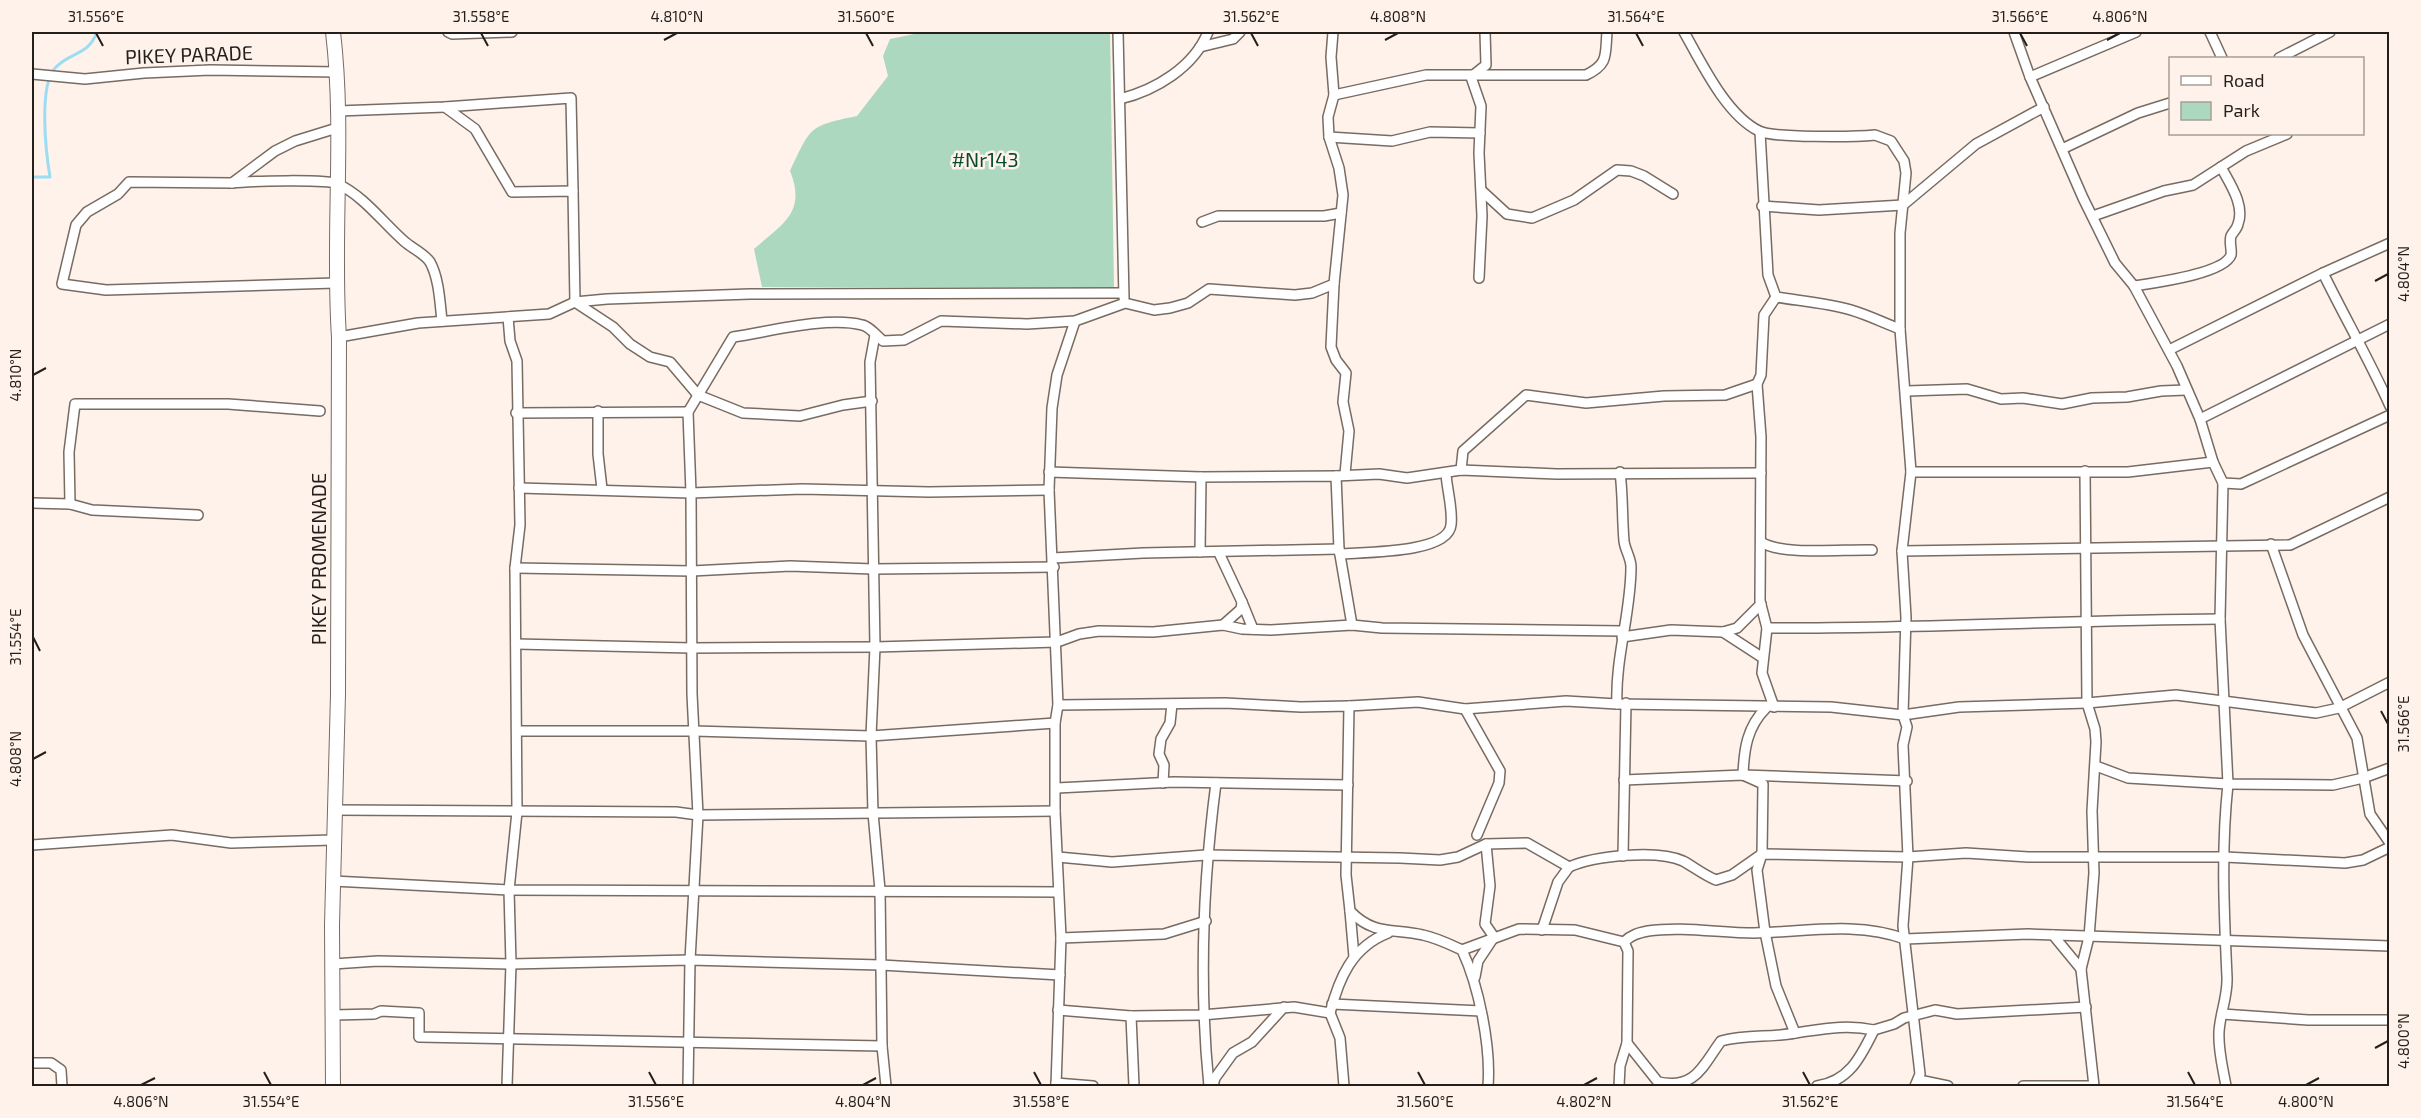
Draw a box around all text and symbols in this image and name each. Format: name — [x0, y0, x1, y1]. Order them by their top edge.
text: 31.556°E — [68, 7, 124, 25]
text: 31.558°E — [453, 7, 509, 25]
text: 4.810°N — [651, 7, 703, 25]
text: 31.560°E — [837, 7, 895, 25]
text: 31.562°E — [1223, 7, 1279, 25]
text: 4.808°N — [1370, 7, 1426, 25]
text: 31.564°E — [1607, 7, 1665, 25]
text: 31.566°E — [1992, 7, 2048, 25]
text: 4.806°N — [2092, 7, 2148, 25]
street label: PIKEY PARADE — [125, 40, 253, 68]
legend — [2169, 57, 2364, 135]
text: Road — [2223, 69, 2264, 91]
text: Park — [2223, 99, 2260, 121]
park label: #Nr143 — [951, 147, 1019, 171]
text: 4.804°N — [2394, 246, 2412, 302]
text: 4.810°N — [6, 349, 24, 401]
street label: PIKEY PROMENADE — [306, 473, 330, 645]
text: 31.554°E — [6, 609, 24, 665]
text: 31.566°E — [2394, 696, 2412, 752]
text: 4.808°N — [6, 731, 24, 787]
text: 4.800°N — [2394, 1013, 2412, 1069]
text: 4.806°N — [113, 1092, 169, 1110]
text: 31.554°E — [243, 1092, 299, 1110]
text: 31.556°E — [628, 1092, 684, 1110]
text: 4.804°N — [835, 1092, 891, 1110]
text: 31.558°E — [1013, 1092, 1069, 1110]
text: 31.560°E — [1396, 1092, 1454, 1110]
text: 4.802°N — [1556, 1092, 1612, 1110]
text: 31.562°E — [1782, 1092, 1838, 1110]
text: 31.564°E — [2166, 1092, 2224, 1110]
text: 4.800°N — [2278, 1092, 2334, 1110]

